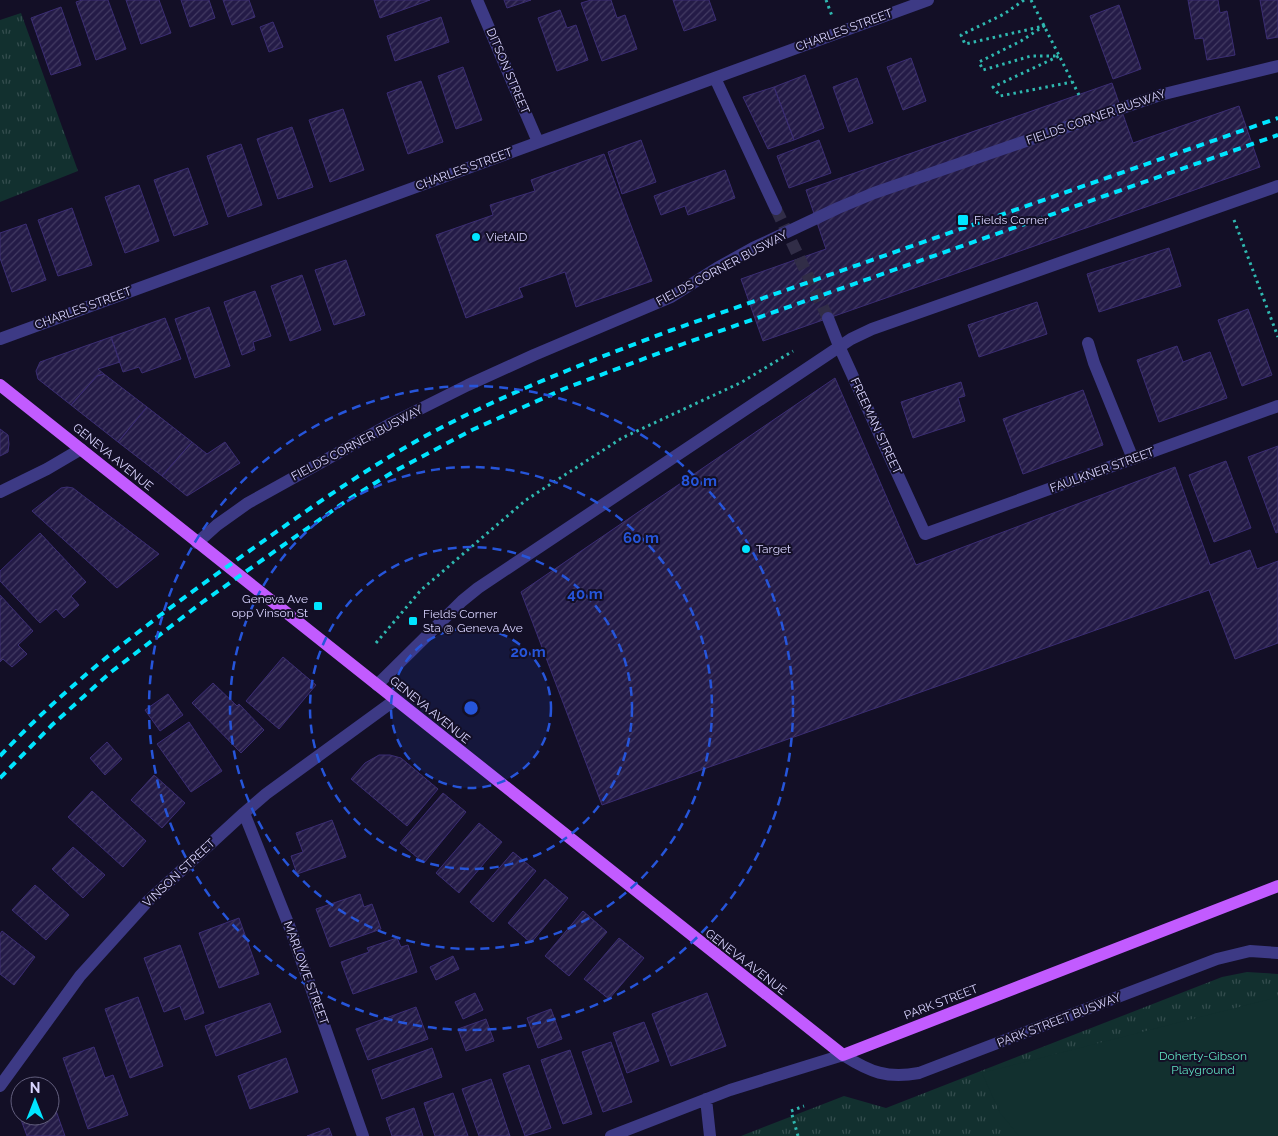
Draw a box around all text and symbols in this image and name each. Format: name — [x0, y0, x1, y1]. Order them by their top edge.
street label: CHARLES STREET — [794, 6, 895, 54]
street label: DITSON STREET — [484, 26, 533, 117]
street label: FIELDS CORNER BUSWAY — [1024, 86, 1168, 147]
street label: CHARLES STREET — [414, 145, 515, 193]
marker: Fields Corner — [956, 213, 970, 227]
place label: Fields Corner — [974, 213, 1049, 227]
street label: FIELDS CORNER BUSWAY — [654, 227, 790, 309]
place label: VietAID — [486, 230, 528, 244]
marker: VietAID — [470, 231, 482, 243]
street label: CHARLES STREET — [33, 284, 134, 332]
street label: FREEMAN STREET — [848, 376, 905, 477]
street label: FIELDS CORNER BUSWAY — [289, 402, 425, 484]
street label: GENEVA AVENUE — [70, 420, 156, 494]
street label: FAULKNER STREET — [1048, 444, 1157, 495]
text: 80 m — [681, 472, 717, 490]
text: 60 m — [623, 529, 659, 547]
place label: Target — [756, 542, 791, 556]
marker: Target — [740, 543, 752, 555]
text: 40 m — [567, 585, 603, 603]
place label: Geneva Ave opp Vinson St — [231, 592, 308, 620]
marker: Geneva Ave opp Vinson St — [312, 600, 324, 612]
place label: Fields Corner Sta @ Geneva Ave — [423, 607, 523, 635]
marker: Fields Corner Sta @ Geneva Ave — [407, 615, 419, 627]
text: 20 m — [510, 643, 546, 661]
street label: GENEVA AVENUE — [387, 673, 473, 747]
centre of rings — [462, 699, 480, 717]
street label: VINSON STREET — [140, 836, 218, 910]
street label: MARLOWE STREET — [281, 919, 331, 1027]
street label: GENEVA AVENUE — [703, 926, 789, 998]
street label: PARK STREET — [902, 981, 980, 1022]
street label: PARK STREET BUSWAY — [995, 990, 1123, 1050]
park label: Doherty-Gibson Playground — [1159, 1049, 1247, 1077]
north arrow — [10, 1076, 60, 1126]
text: N — [30, 1080, 40, 1096]

